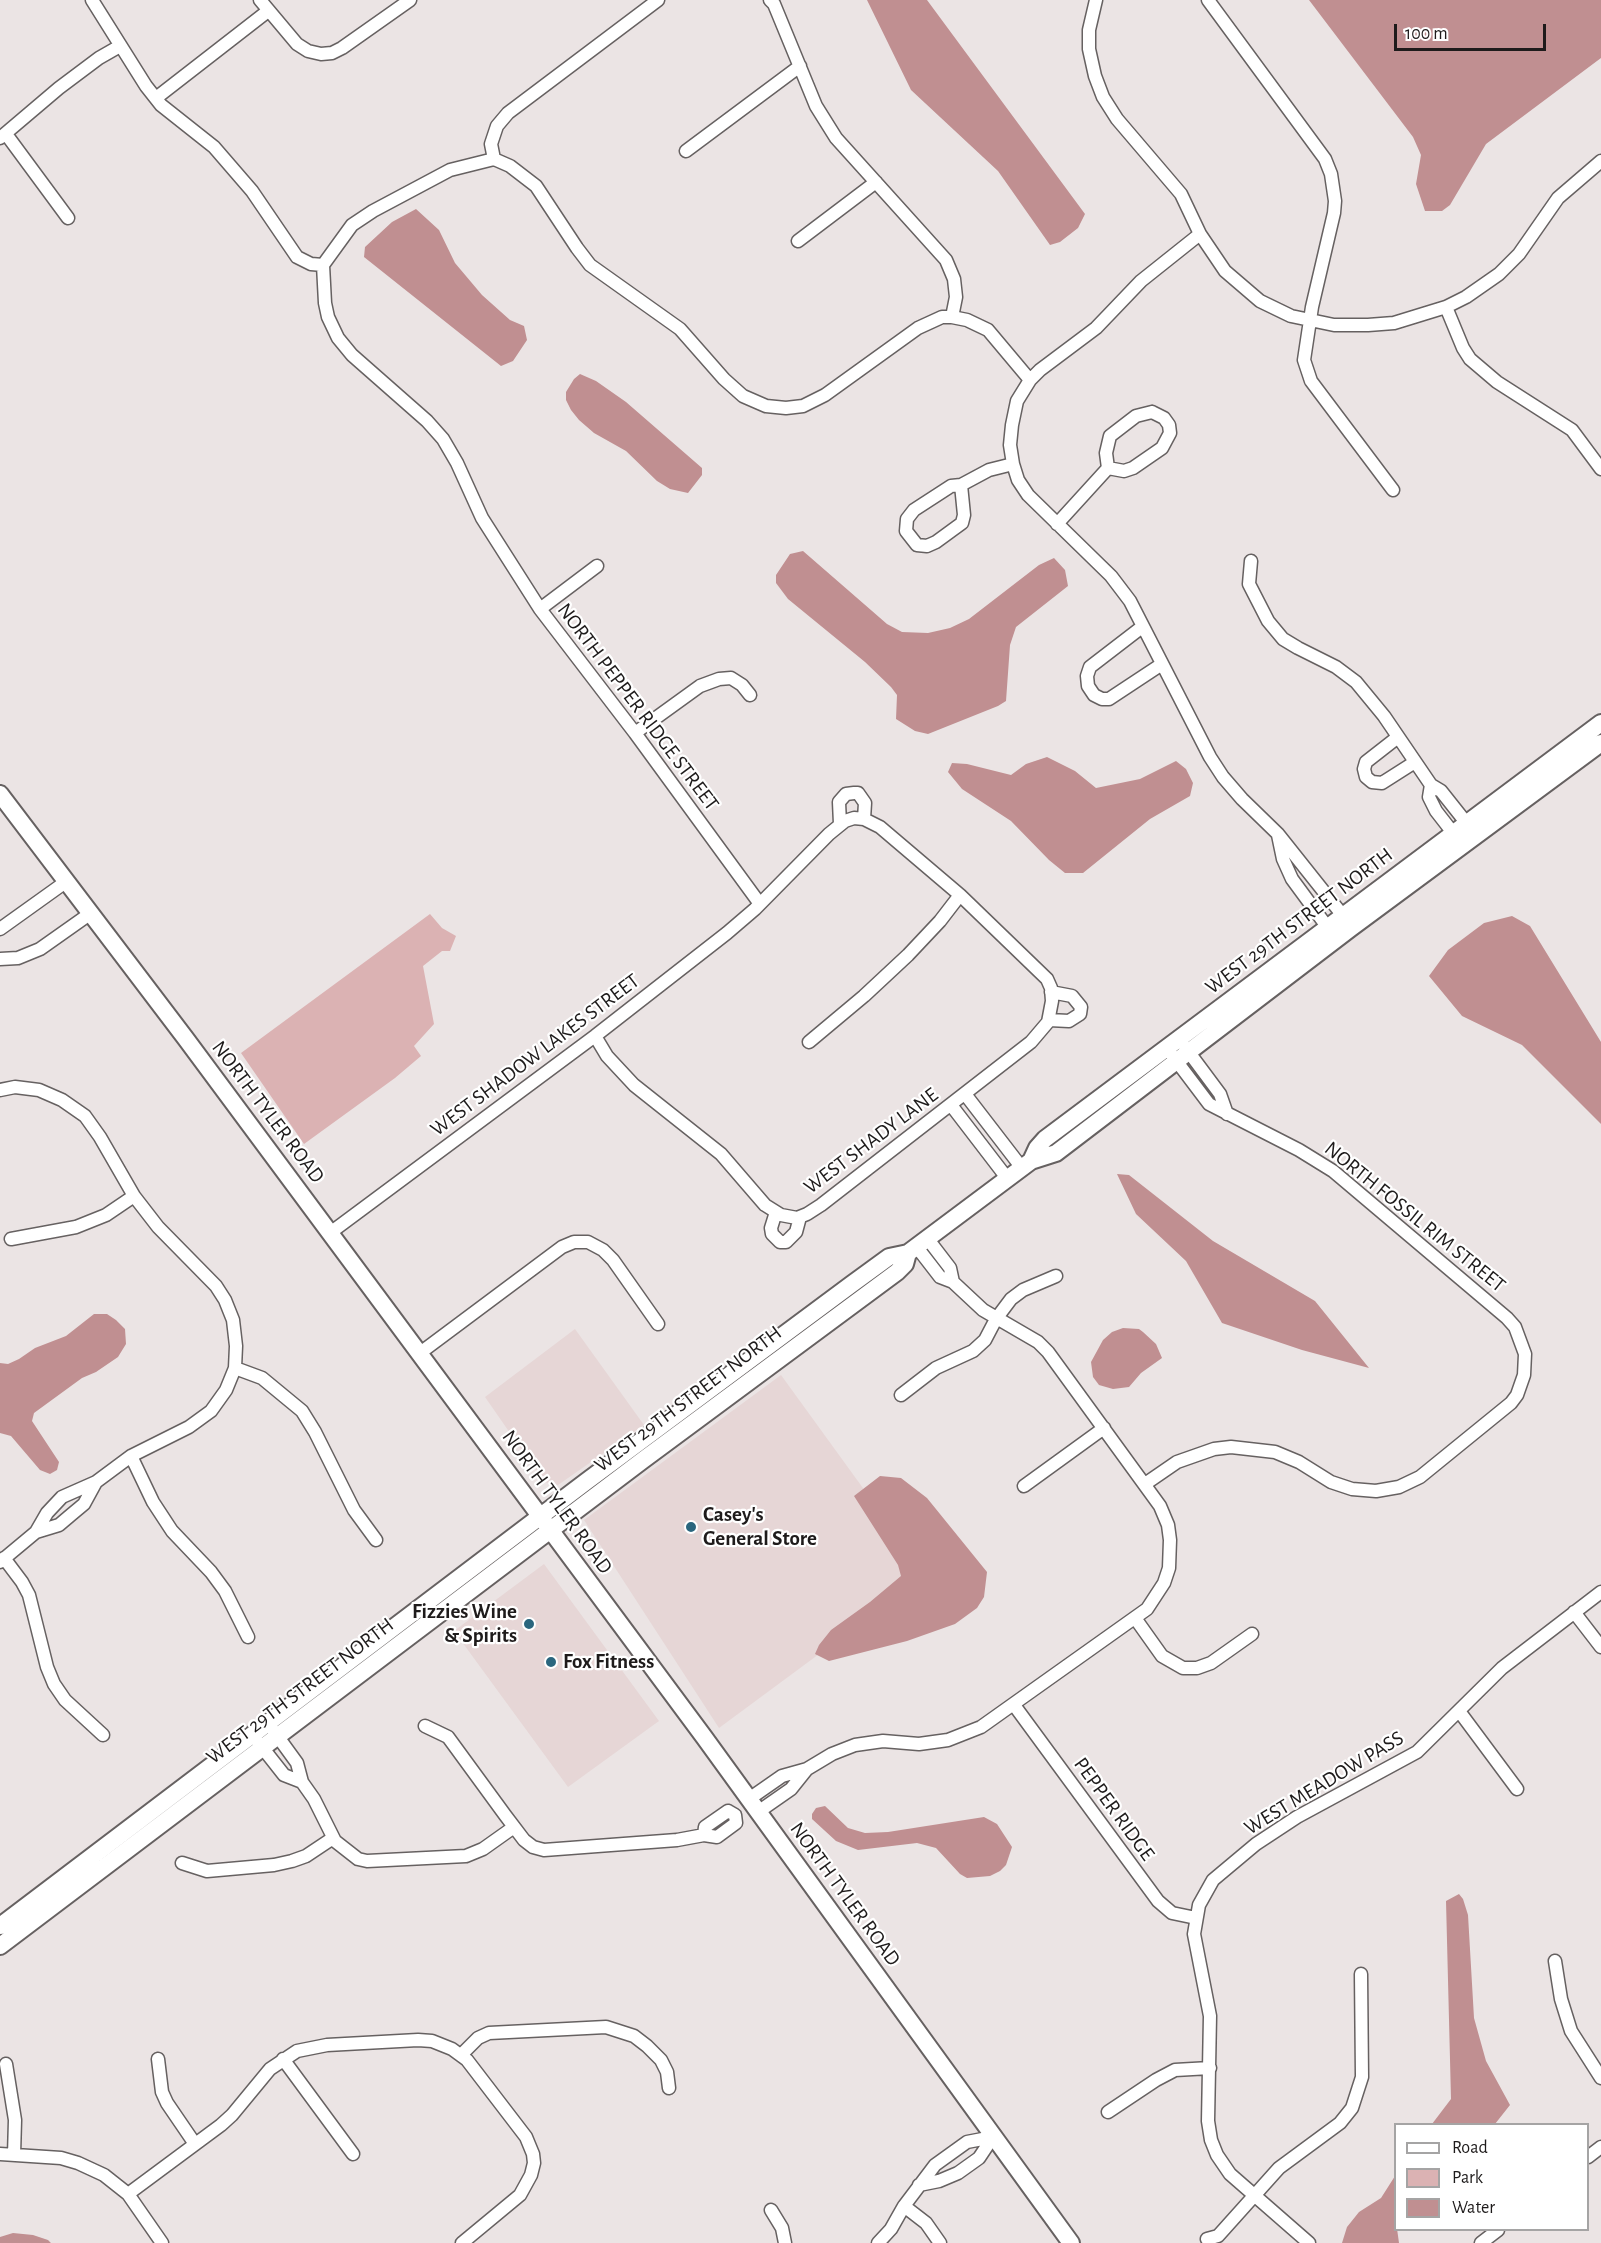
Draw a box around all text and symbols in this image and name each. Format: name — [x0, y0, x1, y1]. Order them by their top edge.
scale bar — [1397, 12, 1548, 50]
text: 100 m — [1405, 25, 1448, 43]
street label: NORTH PEPPER RIDGE STREET — [552, 598, 724, 816]
street label: WEST 29TH STREET NORTH — [1200, 842, 1398, 1000]
street label: WEST SHADOW LAKES STREET — [425, 968, 645, 1142]
street label: NORTH TYLER ROAD — [206, 1036, 330, 1188]
street label: WEST SHADY LANE — [799, 1082, 943, 1200]
street label: NORTH FOSSIL RIM STREET — [1319, 1136, 1511, 1298]
street label: WEST 29TH STREET NORTH — [589, 1320, 787, 1478]
street label: NORTH TYLER ROAD — [496, 1425, 618, 1579]
place label: Casey's General Store — [703, 1502, 817, 1552]
marker: Casey's General Store — [684, 1520, 698, 1534]
place label: Fizzies Wine & Spirits — [412, 1599, 517, 1649]
street label: WEST 29TH STREET NORTH — [201, 1612, 399, 1770]
marker: Fizzies Wine & Spirits — [522, 1617, 536, 1631]
place label: Fox Fitness — [563, 1649, 654, 1675]
marker: Fox Fitness — [544, 1655, 558, 1669]
street label: WEST MEADOW PASS — [1240, 1725, 1408, 1841]
street label: PEPPER RIDGE — [1068, 1752, 1160, 1866]
street label: NORTH TYLER ROAD — [784, 1817, 906, 1971]
legend — [1394, 2123, 1589, 2231]
text: Road — [1452, 2139, 1488, 2157]
text: Park — [1452, 2169, 1483, 2187]
text: Water — [1452, 2199, 1495, 2217]

